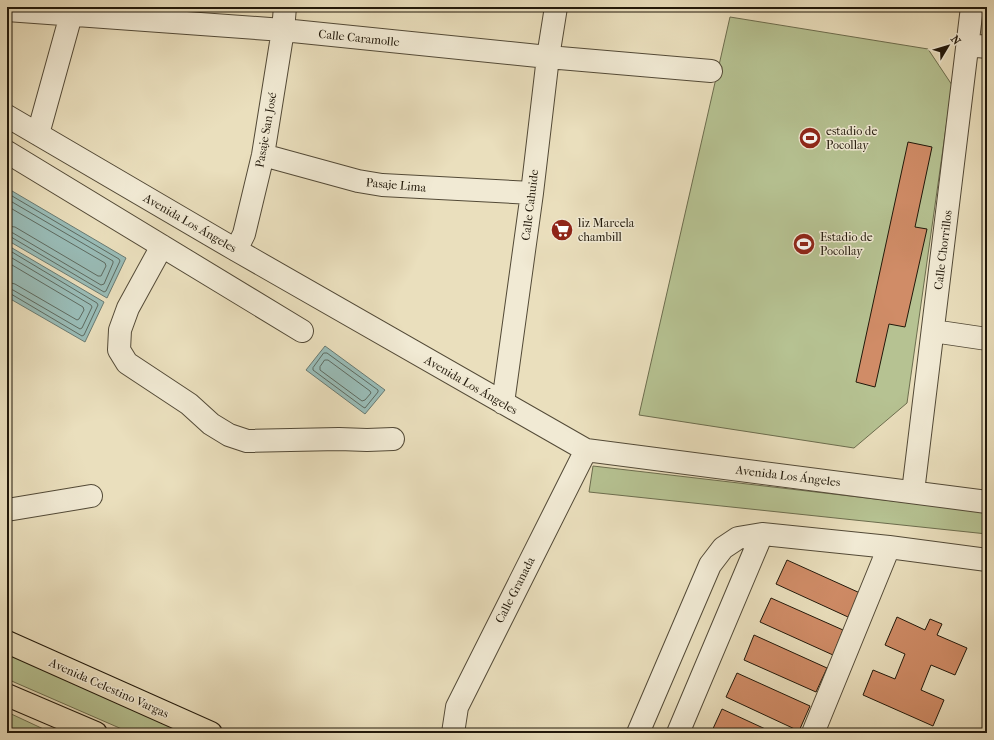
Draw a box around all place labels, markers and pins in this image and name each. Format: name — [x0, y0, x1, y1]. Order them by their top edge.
place label: estadio de Pocollay — [826, 124, 877, 152]
sports icon: estadio de Pocollay — [797, 125, 823, 151]
place label: liz Marcela chambill — [577, 216, 635, 244]
supermarket icon: liz Marcela chambill — [549, 217, 575, 243]
place label: Estadio de Pocollay — [820, 230, 873, 258]
sports icon: Estadio de Pocollay — [791, 231, 817, 257]

